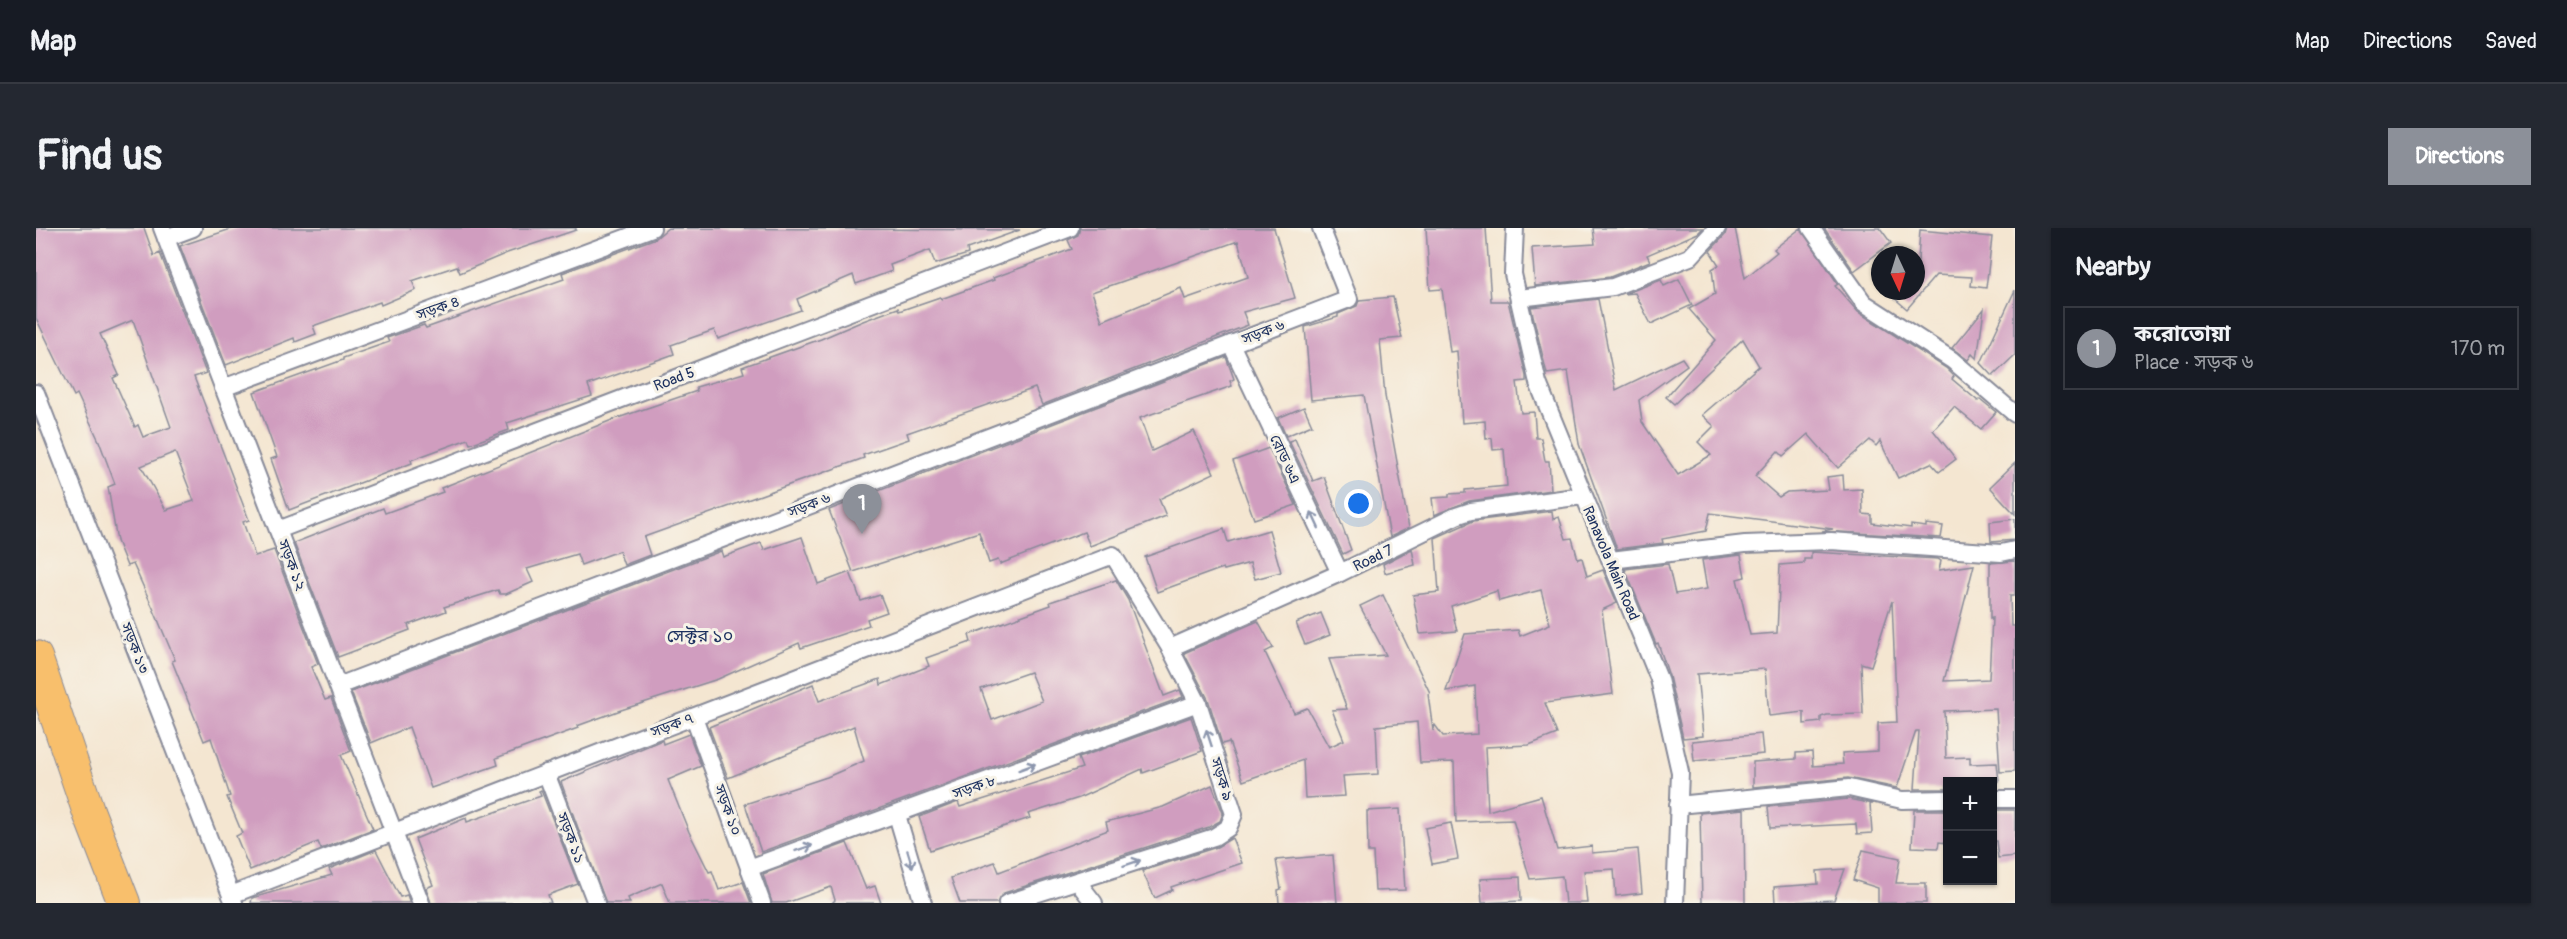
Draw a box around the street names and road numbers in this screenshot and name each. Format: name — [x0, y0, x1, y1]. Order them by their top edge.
street label: সড়ক ৪ — [413, 292, 462, 325]
street label: সড়ক ৬ — [1238, 316, 1287, 350]
street label: Road 5 — [651, 363, 697, 396]
street label: রোড ৬এ — [1265, 432, 1304, 487]
street label: সড়ক ৬ — [784, 489, 833, 523]
street label: Ranavola Main Road — [1578, 503, 1643, 623]
street label: সড়ক ১২ — [273, 536, 310, 593]
street label: Road 7 — [1350, 541, 1396, 576]
street label: সড়ক ১৩ — [116, 619, 153, 676]
street label: সড়ক ৭ — [647, 709, 696, 743]
street label: সড়ক ৯ — [1205, 754, 1237, 803]
street label: সড়ক ৮ — [949, 771, 998, 804]
street label: সড়ক ১০ — [709, 781, 746, 838]
street label: সড়ক ১১ — [552, 809, 589, 866]

